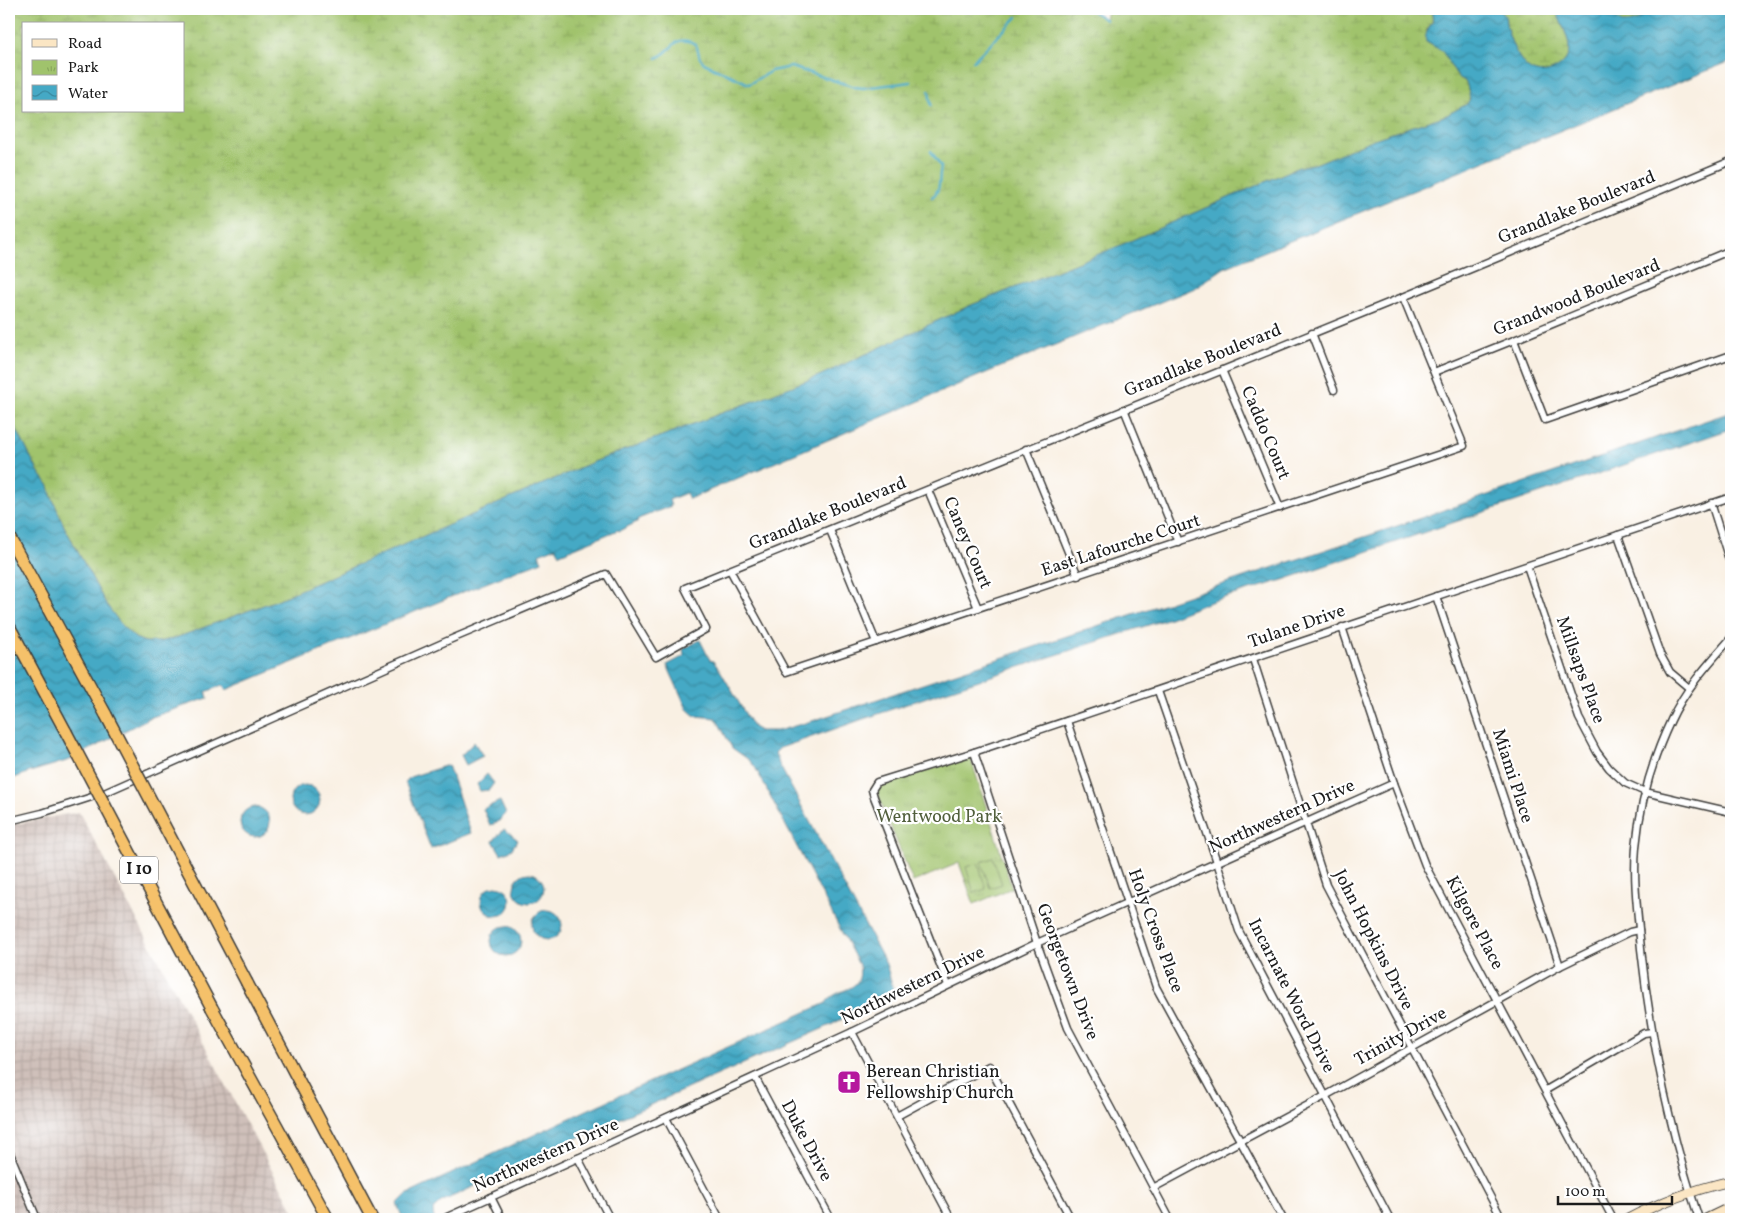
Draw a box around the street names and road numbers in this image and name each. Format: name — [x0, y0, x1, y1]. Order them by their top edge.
street label: Grandlake Boulevard — [1495, 165, 1659, 251]
street label: Grandwood Boulevard — [1490, 253, 1664, 343]
street label: Grandlake Boulevard — [1121, 318, 1285, 404]
street label: Caddo Court — [1234, 382, 1296, 484]
street label: Grandlake Boulevard — [746, 471, 910, 557]
street label: Caney Court — [936, 493, 998, 593]
street label: East Lafourche Court — [1038, 509, 1204, 583]
street label: Tulane Drive — [1245, 599, 1349, 655]
street label: Millsaps Place — [1549, 613, 1611, 727]
street label: Miami Place — [1485, 726, 1539, 826]
street label: Northwestern Drive — [1205, 774, 1359, 860]
road number: I 10 — [120, 856, 158, 884]
street label: Holy Cross Place — [1121, 865, 1189, 997]
street label: John Hopkins Drive — [1327, 865, 1419, 1015]
street label: Kilgore Place — [1439, 872, 1509, 974]
street label: Georgetown Drive — [1029, 900, 1105, 1044]
street label: Incarnate Word Drive — [1241, 914, 1341, 1078]
street label: Northwestern Drive — [837, 940, 989, 1032]
street label: Trinity Drive — [1350, 1001, 1452, 1073]
street label: Duke Drive — [774, 1096, 838, 1186]
street label: Northwestern Drive — [469, 1113, 623, 1199]

